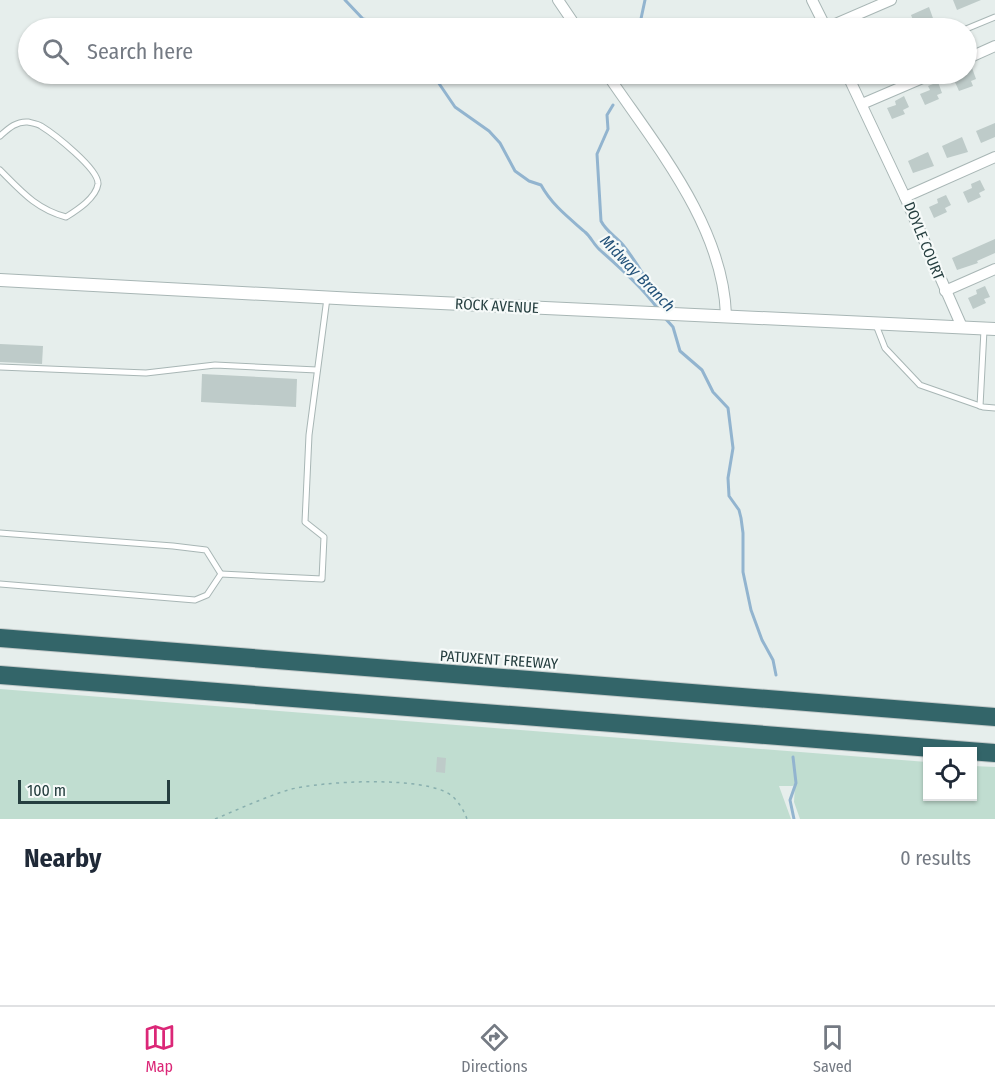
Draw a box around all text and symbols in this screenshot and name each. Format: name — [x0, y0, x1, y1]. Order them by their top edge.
search box — [18, 18, 977, 84]
icon: search — [39, 35, 72, 68]
text: Search here — [87, 38, 193, 65]
street label: DOYLE COURT — [900, 199, 948, 283]
water label: Midway Branch — [596, 231, 679, 316]
street label: ROCK AVENUE — [455, 295, 539, 317]
street label: PATUXENT FREEWAY — [439, 647, 559, 673]
map controls — [923, 747, 977, 801]
button: locate — [923, 747, 977, 801]
scale bar — [18, 777, 170, 804]
text: 100 m — [27, 781, 66, 800]
text: Nearby — [24, 843, 101, 874]
text: 0 results — [900, 846, 971, 870]
tab: Map — [143, 1021, 176, 1076]
tab: Directions — [461, 1021, 528, 1076]
tab: Saved — [813, 1021, 852, 1076]

